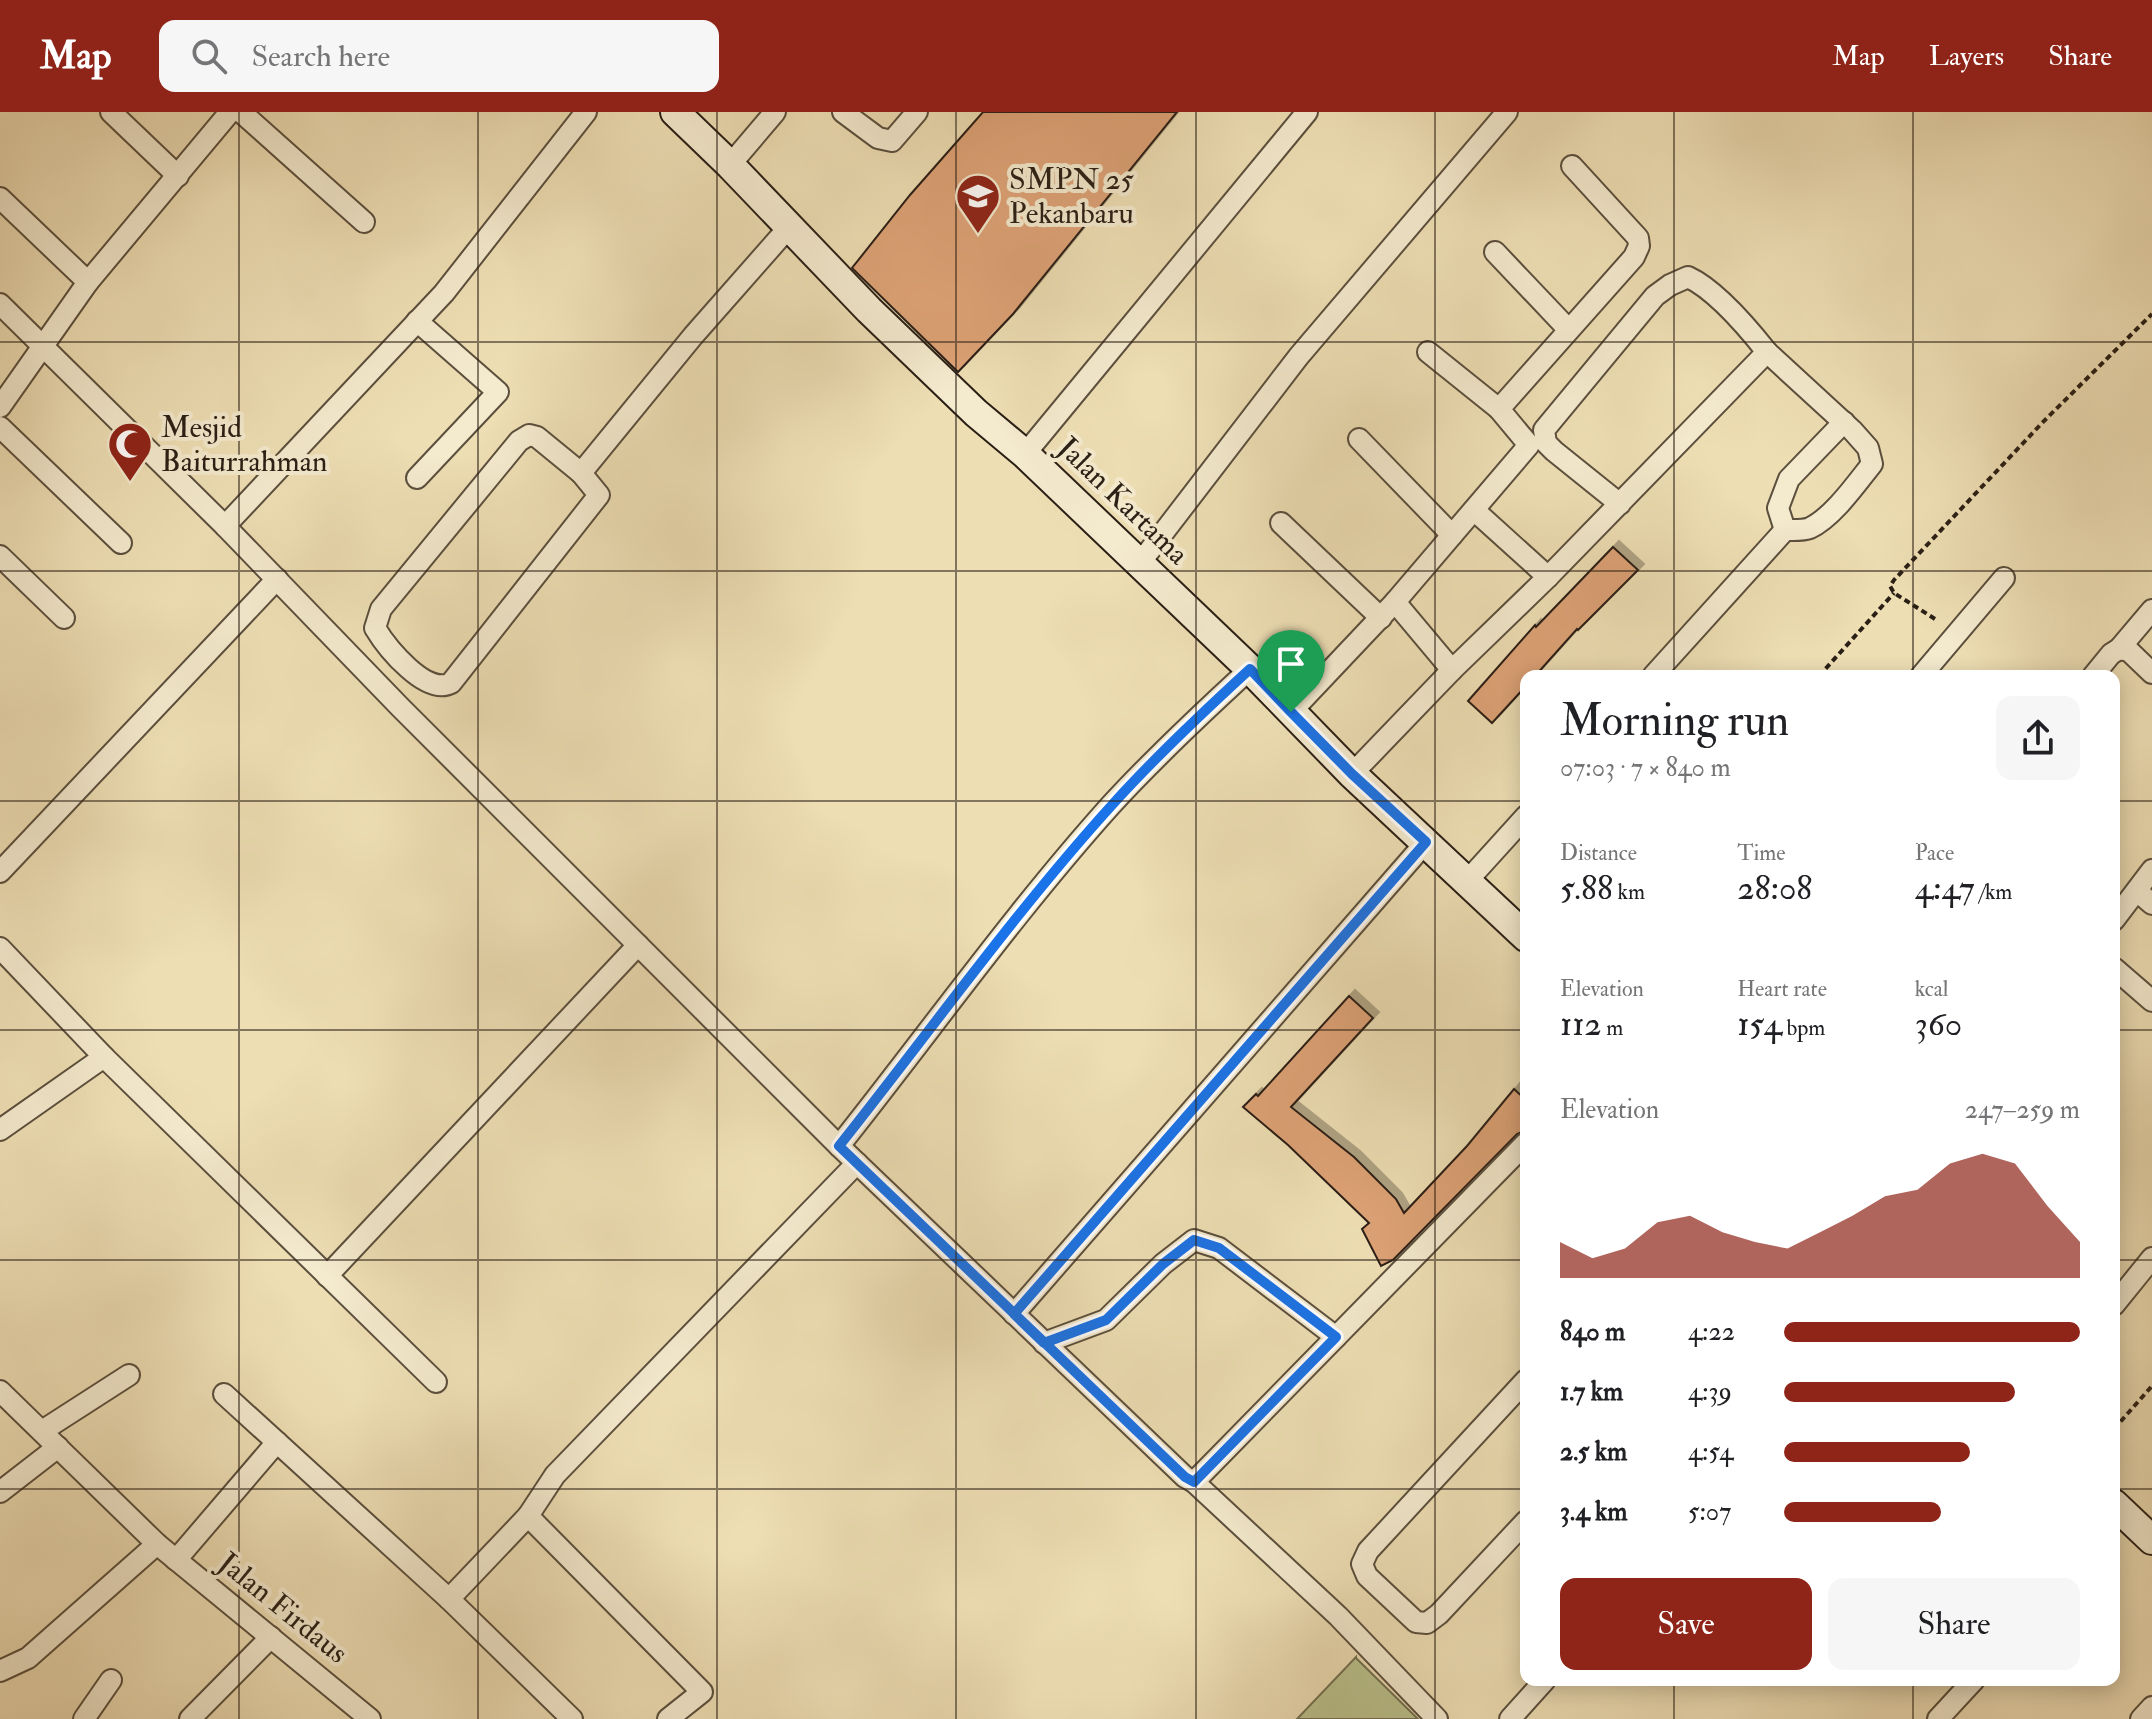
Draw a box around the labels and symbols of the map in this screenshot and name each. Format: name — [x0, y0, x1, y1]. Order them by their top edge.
place label: SMPN 25 Pekanbaru — [1009, 161, 1135, 232]
school or university icon: SMPN 25 Pekanbaru — [954, 172, 1002, 235]
place label: Mesjid Baiturrahman — [161, 409, 328, 480]
mosque icon: Mesjid Baiturrahman — [106, 420, 154, 483]
street label: Jalan Kartama — [1049, 429, 1197, 573]
pin — [1257, 630, 1325, 712]
street label: Jalan Firdaus — [210, 1544, 355, 1671]

